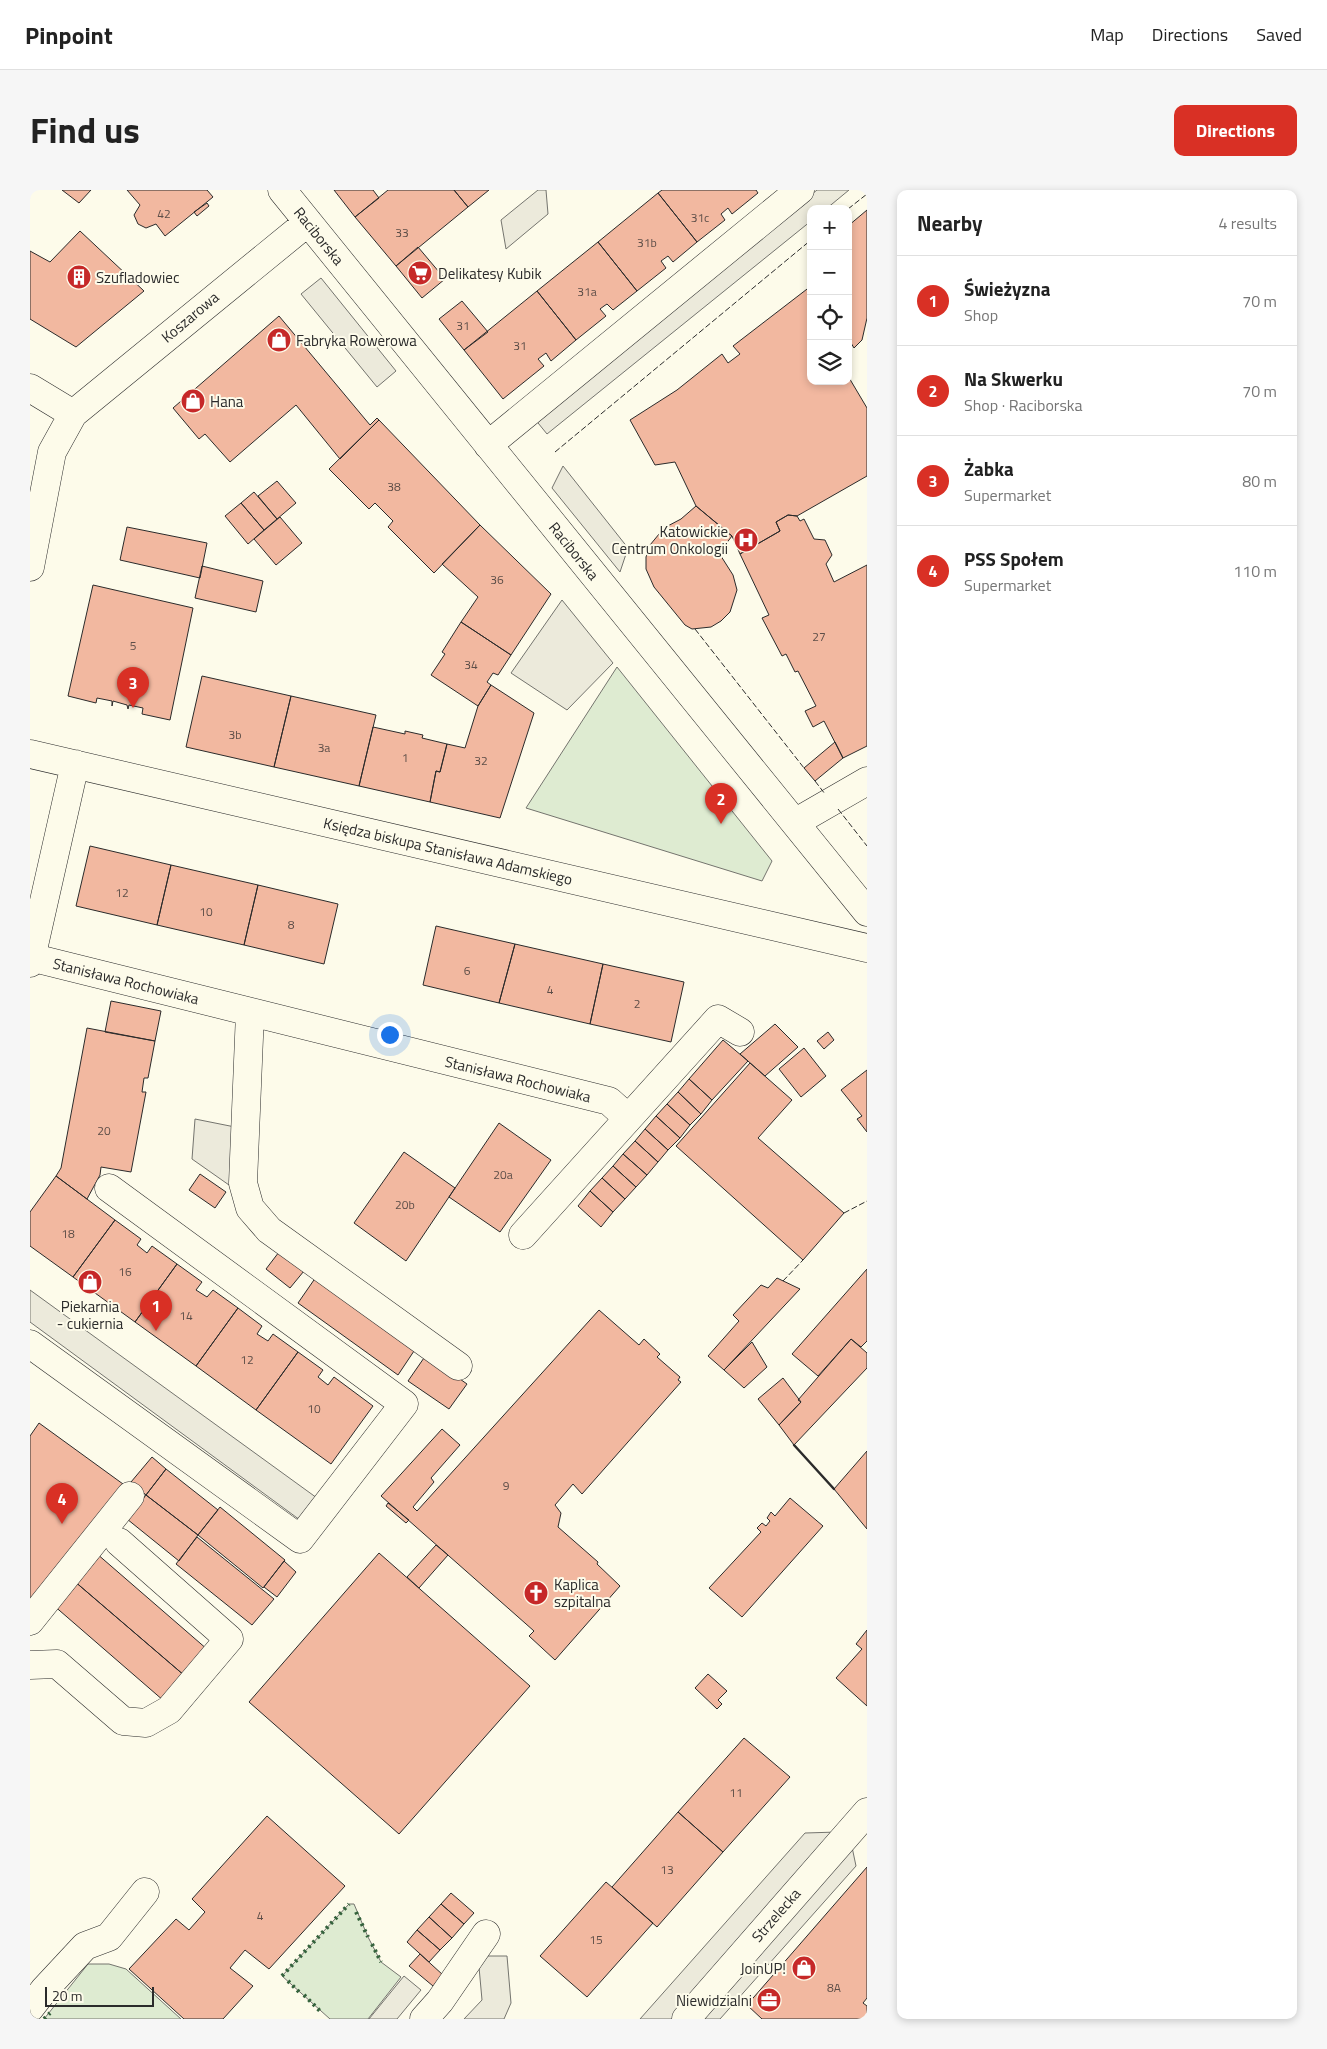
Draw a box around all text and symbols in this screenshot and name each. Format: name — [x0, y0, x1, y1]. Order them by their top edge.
text: Pinpoint — [25, 17, 113, 53]
text: Map — [1090, 21, 1124, 48]
text: Directions — [1152, 21, 1228, 48]
text: Saved — [1256, 21, 1302, 48]
text: Find us — [30, 103, 140, 157]
button: Directions — [1174, 105, 1297, 156]
street label: Raciborska — [288, 202, 350, 271]
house number: 42 — [157, 204, 171, 223]
map controls — [807, 205, 852, 385]
button: + — [807, 205, 852, 250]
text: Nearby — [917, 207, 982, 239]
house number: 31c — [691, 208, 709, 227]
text: 4 results — [1218, 211, 1277, 235]
house number: 33 — [395, 223, 409, 242]
house number: 31b — [637, 233, 657, 252]
button: − — [807, 250, 852, 295]
supermarket icon: Delikatesy Kubik — [407, 260, 433, 286]
place label: Delikatesy Kubik — [438, 262, 542, 285]
building icon: Szufladowiec — [66, 264, 92, 290]
place label: Szufladowiec — [96, 266, 179, 289]
text: Świeżyzna — [964, 274, 1050, 303]
house number: 31a — [577, 282, 597, 301]
street label: Koszarowa — [156, 286, 224, 348]
text: 1 — [929, 289, 937, 313]
text: 70 m — [1242, 289, 1277, 313]
button: locate — [807, 295, 852, 340]
text: Shop — [964, 303, 998, 327]
house number: 31 — [456, 316, 470, 335]
shop icon: Fabryka Rowerowa — [266, 327, 292, 353]
place label: Fabryka Rowerowa — [296, 329, 417, 352]
house number: 31 — [513, 336, 527, 355]
button: layers — [807, 340, 852, 385]
text: Na Skwerku — [964, 364, 1063, 393]
text: 2 — [929, 379, 937, 403]
text: 70 m — [1242, 379, 1277, 403]
shop icon: Hana — [180, 388, 206, 414]
place label: Hana — [210, 390, 244, 413]
text: Shop · Raciborska — [964, 393, 1082, 417]
text: Żabka — [964, 454, 1014, 483]
text: 3 — [929, 469, 937, 493]
text: 80 m — [1242, 469, 1277, 493]
house number: 38 — [387, 477, 401, 496]
text: Supermarket — [964, 483, 1051, 507]
street label: Raciborska — [543, 517, 605, 586]
place label: Katowickie Centrum Onkologii — [612, 520, 728, 560]
hospital icon: Katowickie Centrum Onkologii — [733, 527, 759, 553]
text: PSS Społem — [964, 544, 1064, 573]
text: 4 — [929, 559, 937, 583]
text: 110 m — [1233, 559, 1277, 583]
house number: 36 — [490, 570, 504, 589]
text: Supermarket — [964, 573, 1051, 597]
house number: 27 — [812, 627, 826, 646]
house number: 5 — [130, 636, 137, 655]
house number: 34 — [464, 655, 478, 674]
pin: 3 — [117, 667, 149, 708]
house number: 3b — [228, 725, 242, 744]
house number: 3a — [318, 738, 330, 757]
house number: 1 — [402, 748, 408, 767]
house number: 32 — [474, 751, 488, 770]
pin: 2 — [705, 783, 737, 824]
street label: Księdza biskupa Stanisława Adamskiego — [321, 811, 575, 891]
house number: 12 — [115, 883, 129, 902]
house number: 10 — [199, 902, 213, 921]
house number: 8 — [288, 915, 295, 934]
street label: Stanisława Rochowiaka — [51, 952, 202, 1010]
house number: 6 — [464, 961, 471, 980]
house number: 4 — [547, 980, 554, 999]
house number: 2 — [634, 994, 640, 1013]
your location — [377, 1022, 403, 1048]
street label: Stanisława Rochowiaka — [443, 1050, 594, 1108]
house number: 20 — [97, 1121, 111, 1140]
house number: 20a — [493, 1165, 513, 1184]
house number: 20b — [395, 1195, 415, 1214]
house number: 18 — [61, 1224, 75, 1243]
house number: 16 — [118, 1262, 132, 1281]
shop icon: Piekarnia - cukiernia — [77, 1269, 103, 1295]
pin: 1 — [140, 1290, 172, 1331]
place label: Piekarnia - cukiernia — [57, 1295, 124, 1335]
house number: 14 — [179, 1306, 193, 1325]
house number: 12 — [240, 1350, 254, 1369]
house number: 10 — [307, 1399, 321, 1418]
house number: 9 — [503, 1476, 510, 1495]
pin: 4 — [46, 1483, 78, 1524]
place label: Kaplica szpitalna — [554, 1573, 611, 1613]
church icon: Kaplica szpitalna — [523, 1580, 549, 1606]
house number: 11 — [729, 1783, 743, 1802]
house number: 13 — [660, 1860, 674, 1879]
street label: Strzelecka — [746, 1883, 806, 1947]
house number: 4 — [257, 1906, 264, 1925]
house number: 15 — [589, 1930, 603, 1949]
shop icon: JoinUP! — [791, 1955, 817, 1981]
place label: JoinUP! — [740, 1957, 786, 1980]
house number: 8A — [827, 1978, 841, 1997]
scale bar — [45, 1984, 154, 2007]
text: 20 m — [52, 1985, 82, 2006]
office icon: Niewidzialni — [756, 1987, 782, 2013]
place label: Niewidzialni — [676, 1989, 752, 2012]

